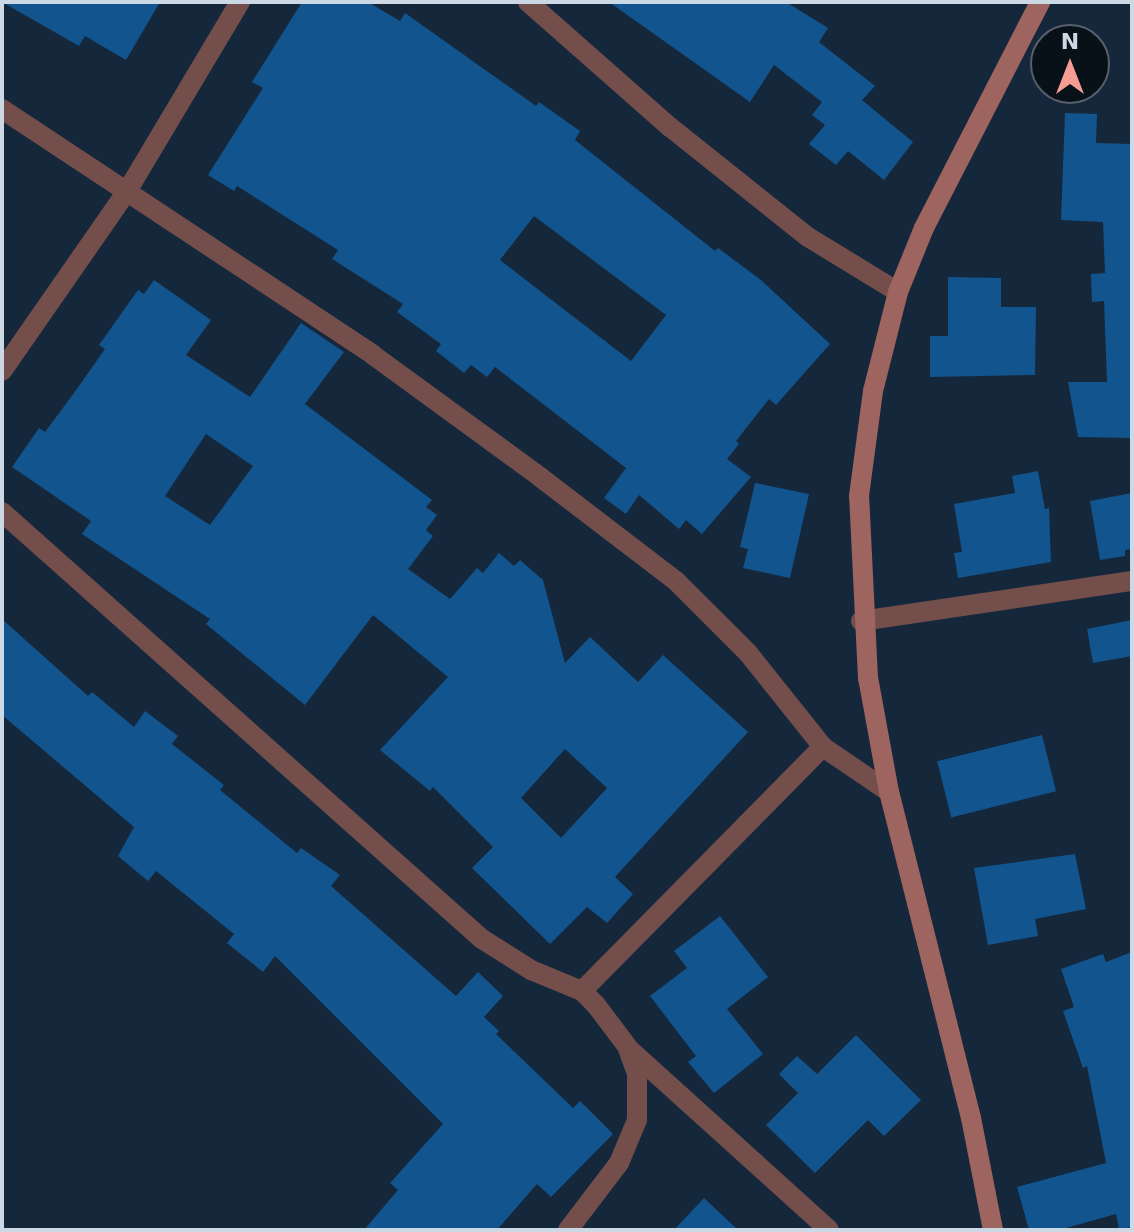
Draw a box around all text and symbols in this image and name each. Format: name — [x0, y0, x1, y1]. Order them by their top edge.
north arrow — [1030, 24, 1110, 104]
text: N — [1061, 29, 1079, 54]

